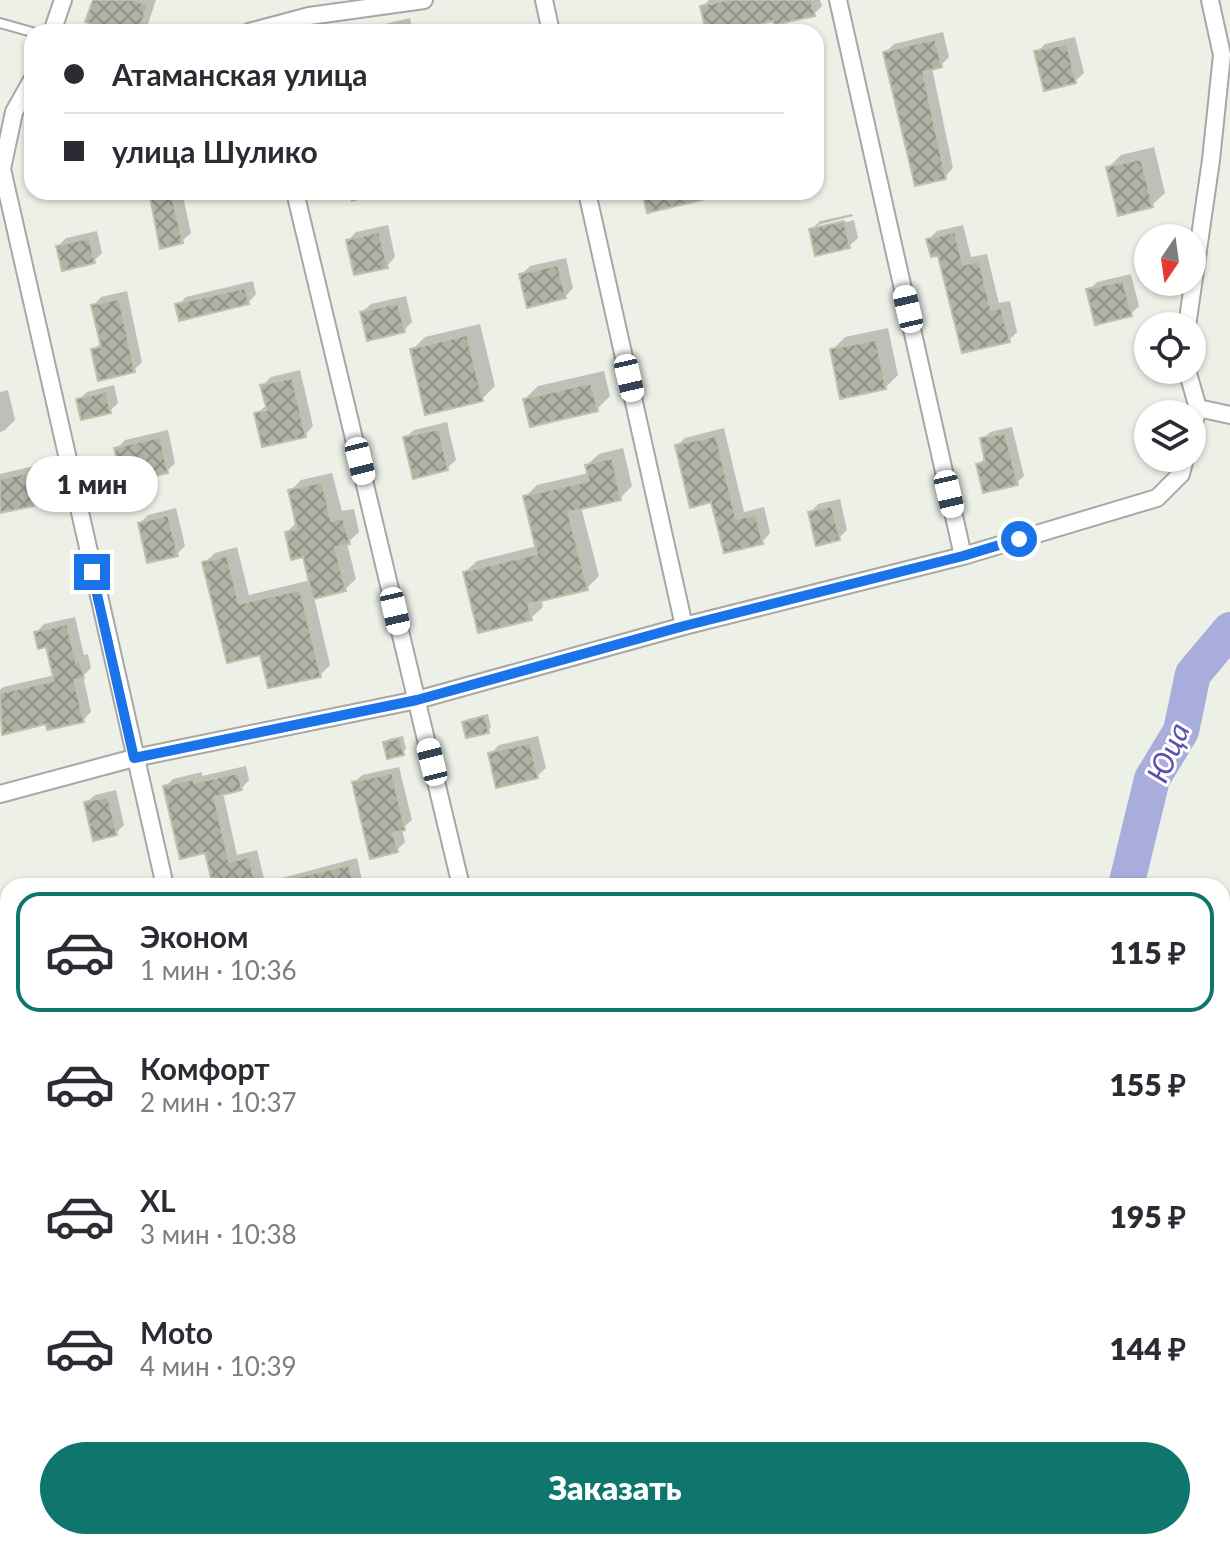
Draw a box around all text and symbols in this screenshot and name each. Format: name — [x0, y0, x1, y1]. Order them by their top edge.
text: Атаманская улица — [112, 56, 367, 92]
text: улица Шулико — [112, 133, 318, 169]
north arrow — [1134, 224, 1206, 296]
map controls — [1134, 224, 1206, 472]
car — [891, 283, 925, 335]
button: locate — [1134, 312, 1206, 384]
car — [612, 352, 646, 404]
button: layers — [1134, 400, 1206, 472]
car — [343, 435, 377, 487]
callout: 1 мин — [26, 456, 158, 512]
text: 1 мин — [57, 468, 127, 500]
car — [932, 468, 966, 520]
route start — [1001, 521, 1037, 557]
route end — [74, 554, 110, 590]
car — [378, 585, 412, 637]
water label: Юца — [1138, 717, 1196, 787]
car — [415, 736, 449, 788]
icon: car — [44, 916, 116, 988]
text: Эконом — [140, 918, 249, 954]
text: 115 ₽ — [1109, 934, 1186, 970]
text: 1 мин · 10:36 — [140, 954, 297, 986]
icon: car — [44, 1048, 116, 1120]
text: Комфорт — [140, 1050, 270, 1086]
text: 155 ₽ — [1109, 1066, 1186, 1102]
text: 2 мин · 10:37 — [140, 1086, 297, 1118]
icon: car — [44, 1180, 116, 1252]
text: XL — [140, 1182, 176, 1218]
text: 195 ₽ — [1109, 1198, 1186, 1234]
text: 3 мин · 10:38 — [140, 1218, 297, 1250]
icon: car — [44, 1312, 116, 1384]
text: Moto — [140, 1314, 213, 1350]
text: 144 ₽ — [1109, 1330, 1186, 1366]
text: 4 мин · 10:39 — [140, 1350, 297, 1382]
button: Заказать — [40, 1442, 1190, 1534]

